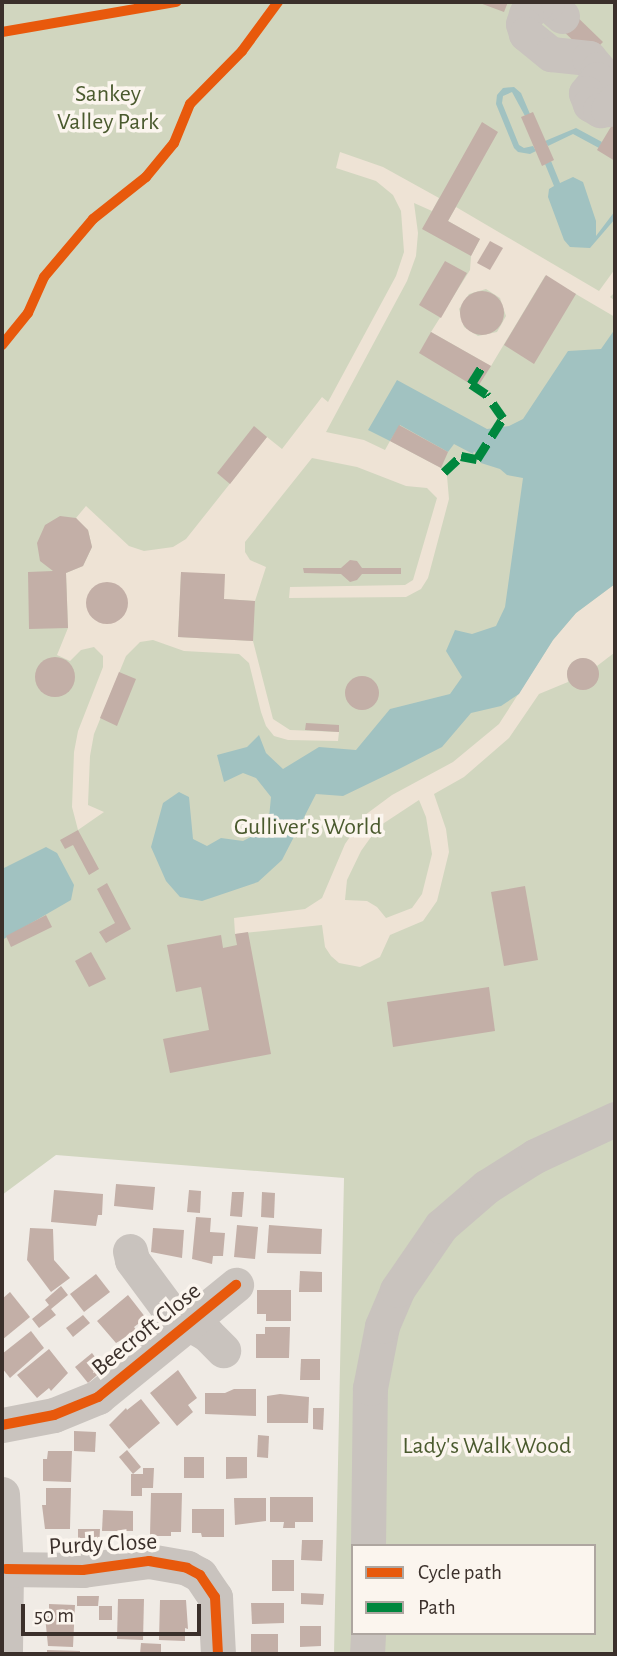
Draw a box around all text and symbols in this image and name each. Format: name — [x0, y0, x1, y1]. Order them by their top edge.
park label: Sankey Valley Park — [57, 81, 159, 137]
park label: Gulliver's World — [234, 814, 382, 842]
street label: Beecroft Close — [87, 1277, 207, 1383]
park label: Lady's Walk Wood — [403, 1433, 571, 1461]
street label: Purdy Close — [48, 1528, 158, 1562]
legend — [351, 1544, 596, 1635]
text: Cycle path — [418, 1562, 502, 1583]
scale bar — [24, 1590, 205, 1634]
text: Path — [418, 1597, 456, 1618]
text: 50 m — [34, 1605, 74, 1626]

